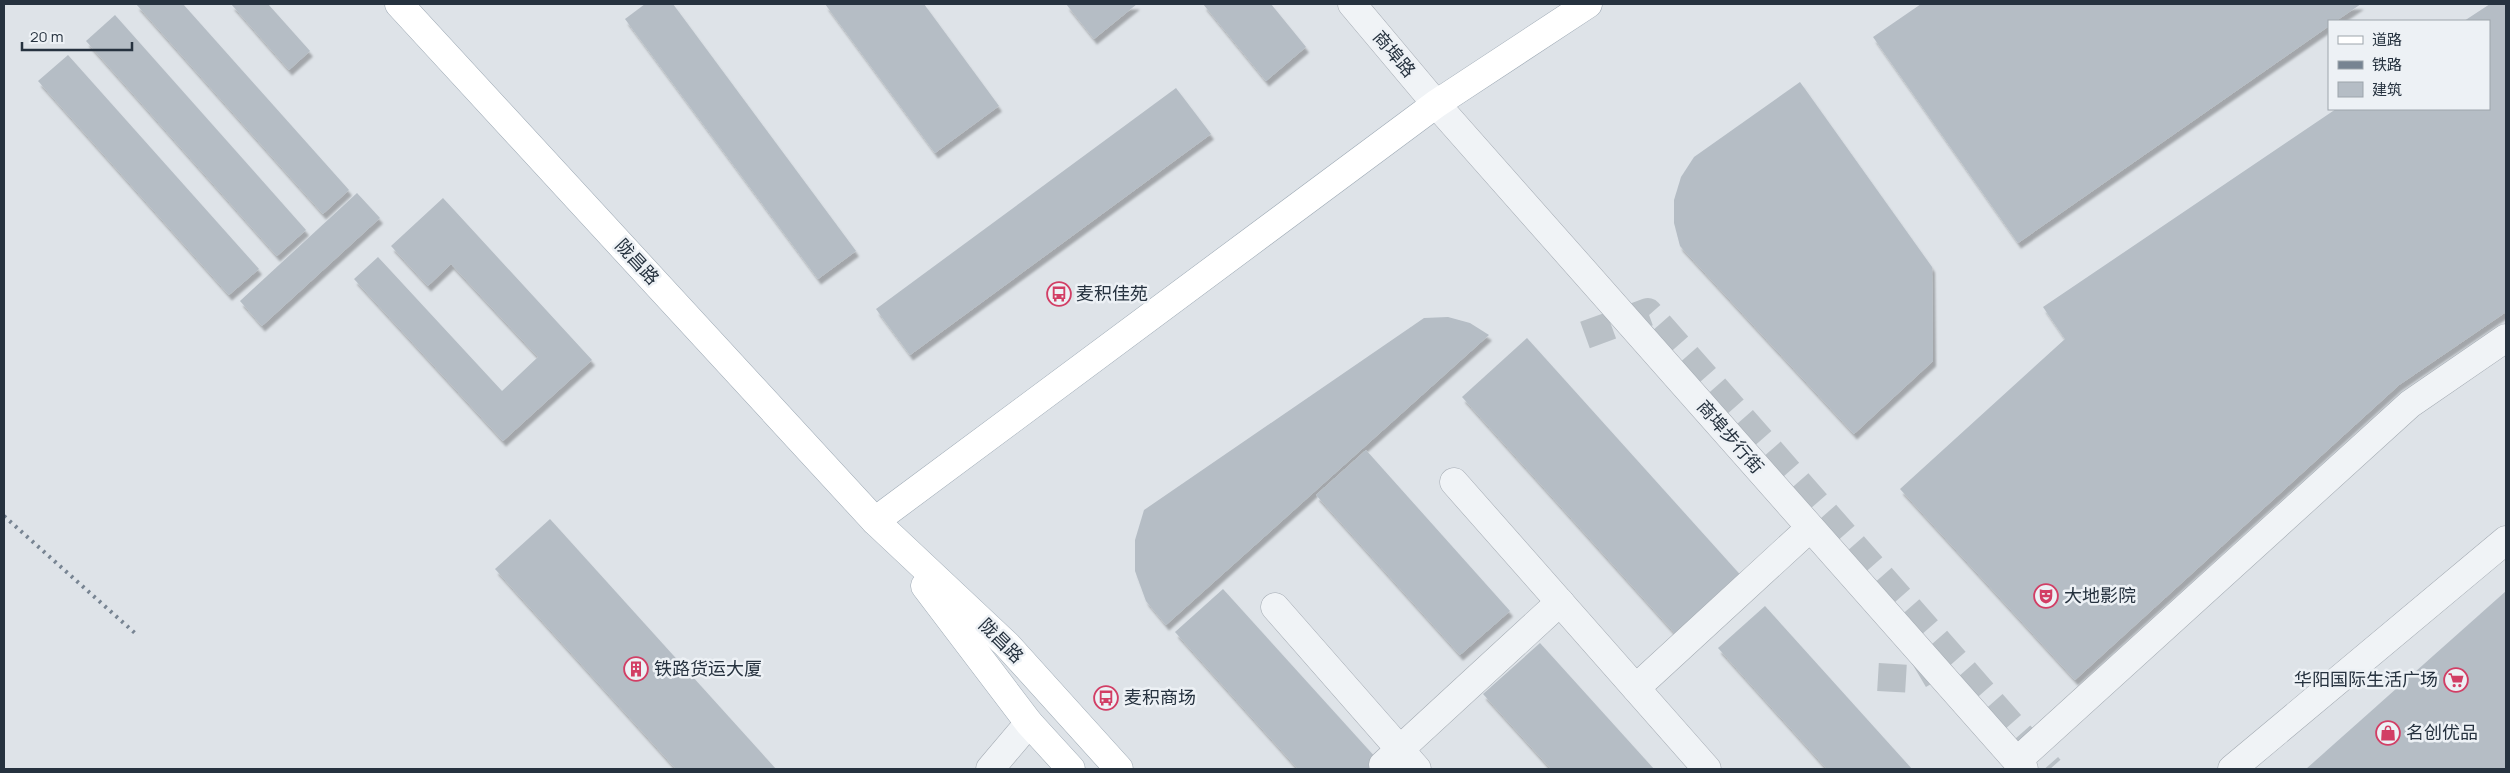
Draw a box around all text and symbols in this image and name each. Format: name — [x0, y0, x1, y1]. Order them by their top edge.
scale bar — [22, 20, 132, 52]
legend — [2328, 20, 2490, 110]
street label: 商埠路 — [1368, 25, 1421, 82]
text: 20 m — [30, 26, 63, 47]
text: 道路 — [2372, 29, 2402, 50]
text: 铁路 — [2372, 54, 2402, 75]
text: 建筑 — [2372, 79, 2402, 100]
street label: 陇昌路 — [611, 233, 665, 289]
bus stop icon: 麦积佳苑 — [1046, 281, 1072, 307]
place label: 麦积佳苑 — [1076, 281, 1148, 305]
street label: 商埠步行街 — [1692, 395, 1769, 478]
theatre icon: 大地影院 — [2033, 583, 2059, 609]
place label: 大地影院 — [2064, 583, 2136, 607]
street label: 陇昌路 — [974, 613, 1029, 668]
building icon: 铁路货运大厦 — [623, 656, 649, 682]
place label: 铁路货运大厦 — [654, 656, 762, 680]
place label: 华阳国际生活广场 — [2294, 667, 2438, 691]
supermarket icon: 华阳国际生活广场 — [2443, 667, 2469, 693]
bus stop icon: 麦积商场 — [1093, 685, 1119, 711]
place label: 麦积商场 — [1124, 685, 1196, 709]
shop icon: 名创优品 — [2375, 720, 2401, 746]
place label: 名创优品 — [2406, 720, 2478, 744]

